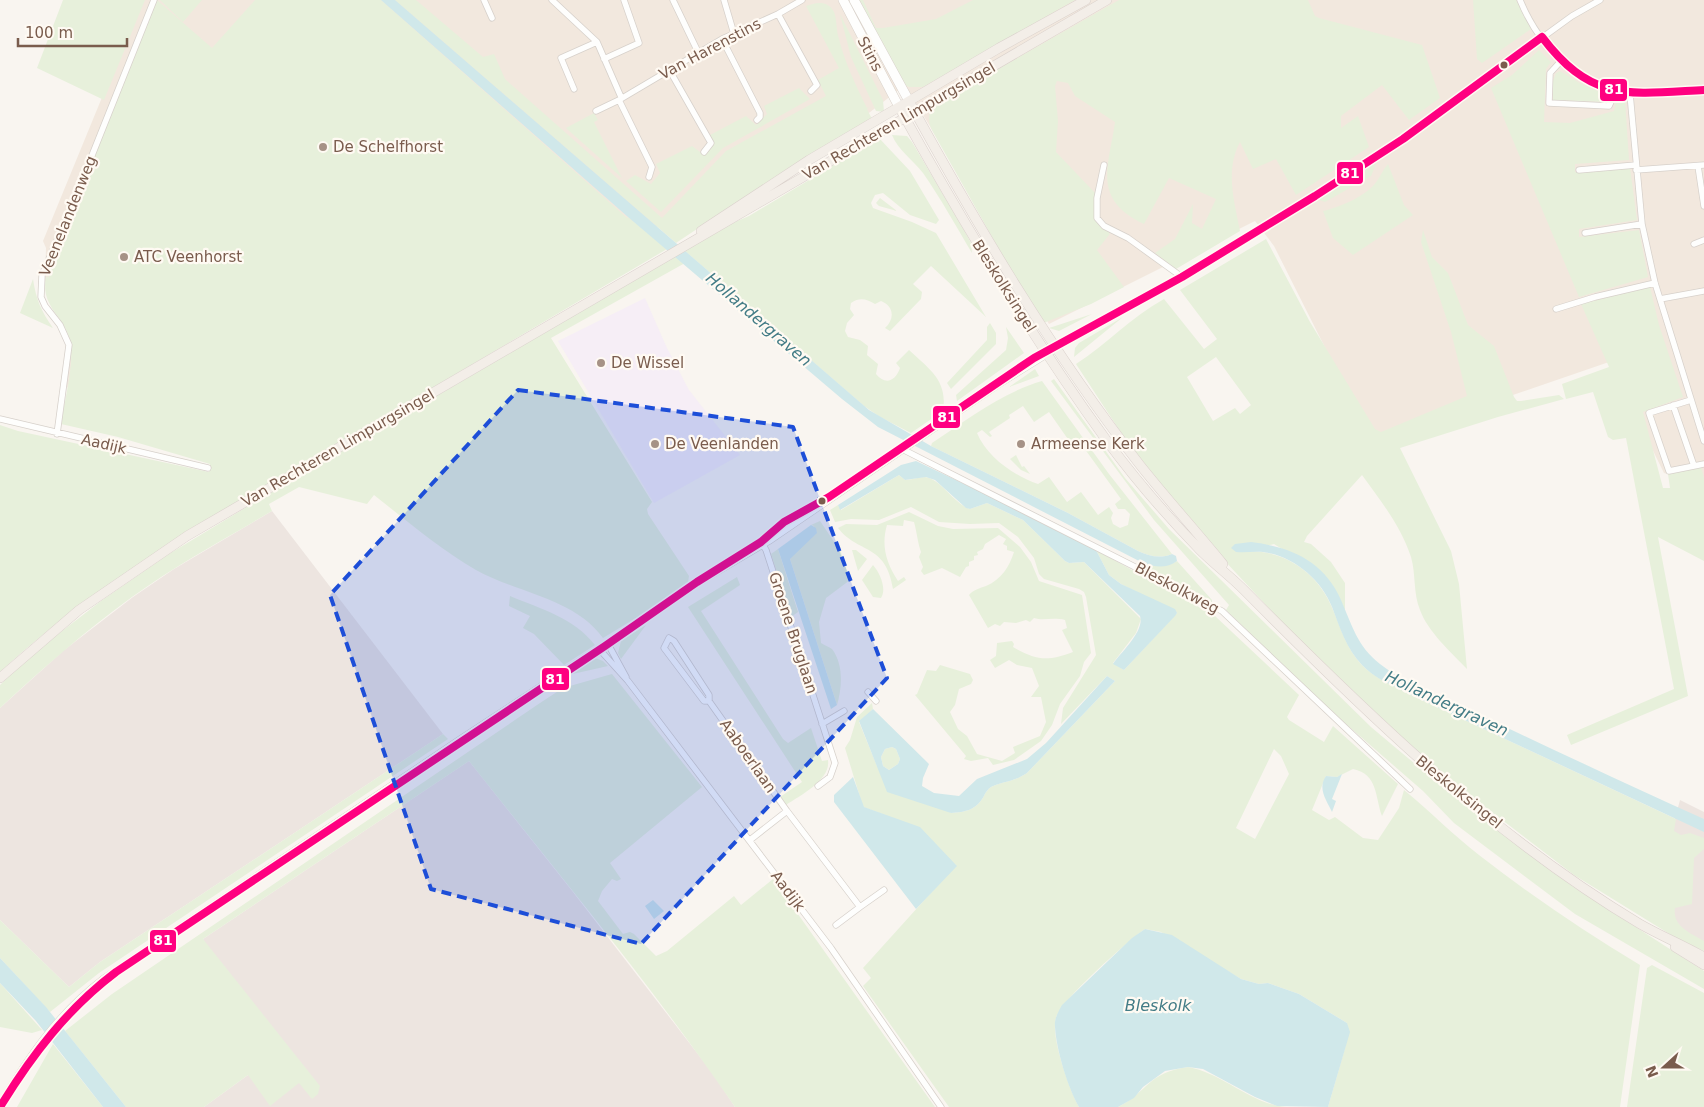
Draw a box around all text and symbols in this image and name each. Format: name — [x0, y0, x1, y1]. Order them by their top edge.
street label: Van Harenstins — [656, 14, 764, 83]
scale bar — [18, 15, 126, 47]
text: 100 m — [25, 24, 73, 42]
street label: Stins — [853, 33, 887, 75]
street label: Van Rechteren Limpurgsingel — [799, 58, 999, 184]
unlabelled marker — [1499, 60, 1509, 70]
line badge: 81 — [1599, 78, 1628, 102]
text: 81 — [1604, 81, 1624, 97]
place label: De Schelfhorst — [333, 138, 443, 156]
marker: De Schelfhorst — [317, 141, 329, 153]
street label: Veenelandenweg — [36, 153, 100, 279]
line badge: 81 — [1336, 161, 1364, 185]
text: 81 — [1340, 165, 1360, 181]
street label: Bleskolksingel — [968, 236, 1040, 336]
place label: ATC Veenhorst — [134, 248, 242, 266]
marker: ATC Veenhorst — [118, 251, 130, 263]
water label: Hollandergraven — [702, 269, 815, 370]
place label: De Wissel — [611, 354, 684, 372]
marker: De Wissel — [595, 357, 607, 369]
street label: Van Rechteren Limpurgsingel — [238, 385, 438, 511]
line badge: 81 — [932, 405, 961, 429]
text: 81 — [937, 409, 957, 425]
street label: Aadijk — [80, 430, 129, 458]
place label: De Veenlanden — [665, 435, 779, 453]
place label: Armeense Kerk — [1031, 435, 1145, 453]
marker: De Veenlanden — [649, 438, 661, 450]
marker: Armeense Kerk — [1015, 438, 1027, 450]
unlabelled marker — [817, 496, 827, 506]
street label: Bleskolkweg — [1132, 558, 1222, 618]
street label: Groene Bruglaan — [765, 570, 821, 696]
line badge: 81 — [541, 667, 570, 691]
water label: Hollandergraven — [1382, 667, 1511, 740]
text: 81 — [545, 671, 565, 687]
street label: Aaboerlaan — [716, 716, 780, 796]
street label: Bleskolksingel — [1412, 752, 1506, 832]
street label: Aadijk — [767, 867, 809, 915]
line badge: 81 — [149, 929, 177, 953]
text: 81 — [153, 932, 173, 948]
water label: Bleskolk — [1125, 996, 1192, 1015]
north arrow — [1639, 1042, 1689, 1092]
text: N — [1642, 1063, 1661, 1080]

